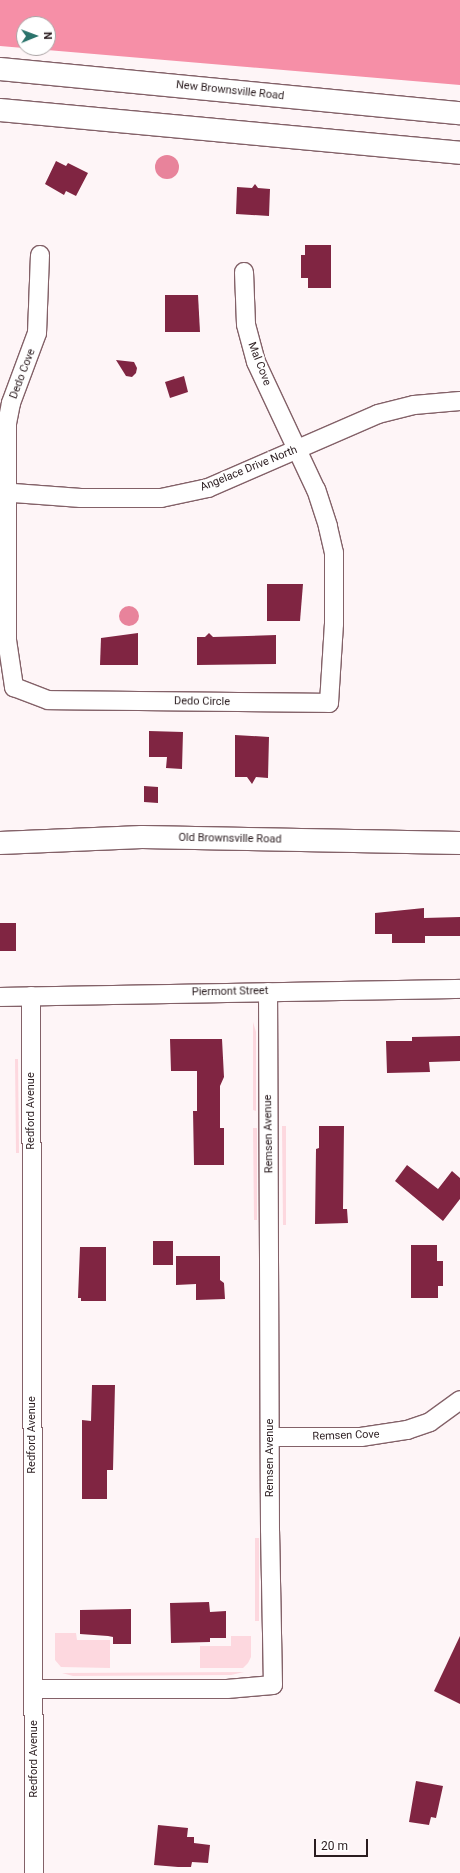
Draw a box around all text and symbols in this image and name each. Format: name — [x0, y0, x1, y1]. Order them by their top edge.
north arrow — [16, 16, 56, 56]
text: N — [41, 32, 54, 40]
street label: New Brownsville Road — [175, 79, 285, 103]
street label: Mal Cove — [245, 340, 273, 388]
street label: Dedo Cove — [7, 347, 39, 401]
street label: Angelace Drive North — [199, 444, 299, 494]
street label: Dedo Circle — [174, 695, 230, 709]
street label: Old Brownsville Road — [178, 832, 282, 846]
street label: Piermont Street — [192, 985, 268, 999]
street label: Redford Avenue — [24, 1072, 38, 1150]
street label: Remsen Avenue — [262, 1095, 276, 1173]
street label: Redford Avenue — [25, 1396, 39, 1474]
street label: Remsen Avenue — [263, 1419, 277, 1497]
street label: Remsen Cove — [312, 1428, 380, 1444]
street label: Redford Avenue — [27, 1720, 41, 1798]
scale bar — [316, 1831, 370, 1857]
text: 20 m — [321, 1839, 348, 1853]

